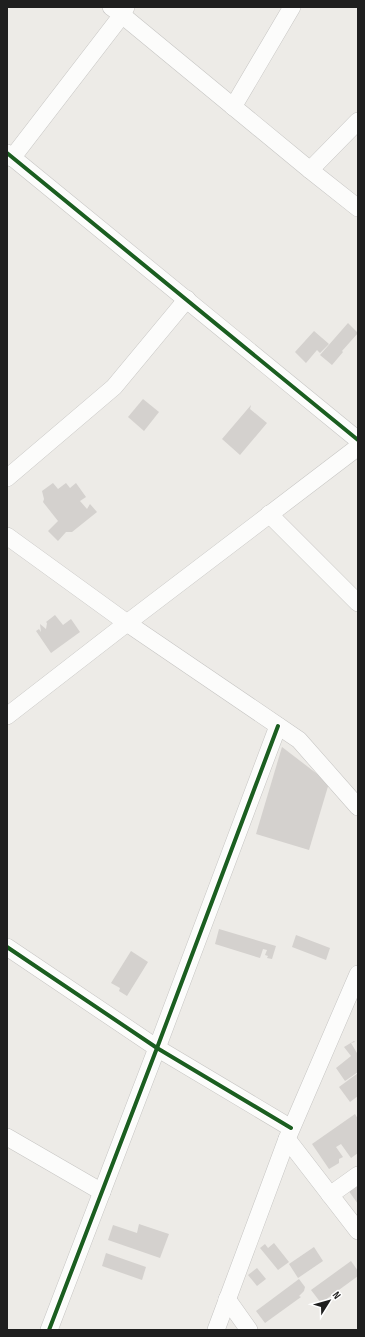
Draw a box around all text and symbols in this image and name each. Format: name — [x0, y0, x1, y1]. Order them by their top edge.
north arrow — [309, 1281, 349, 1321]
text: N — [330, 1289, 344, 1302]

